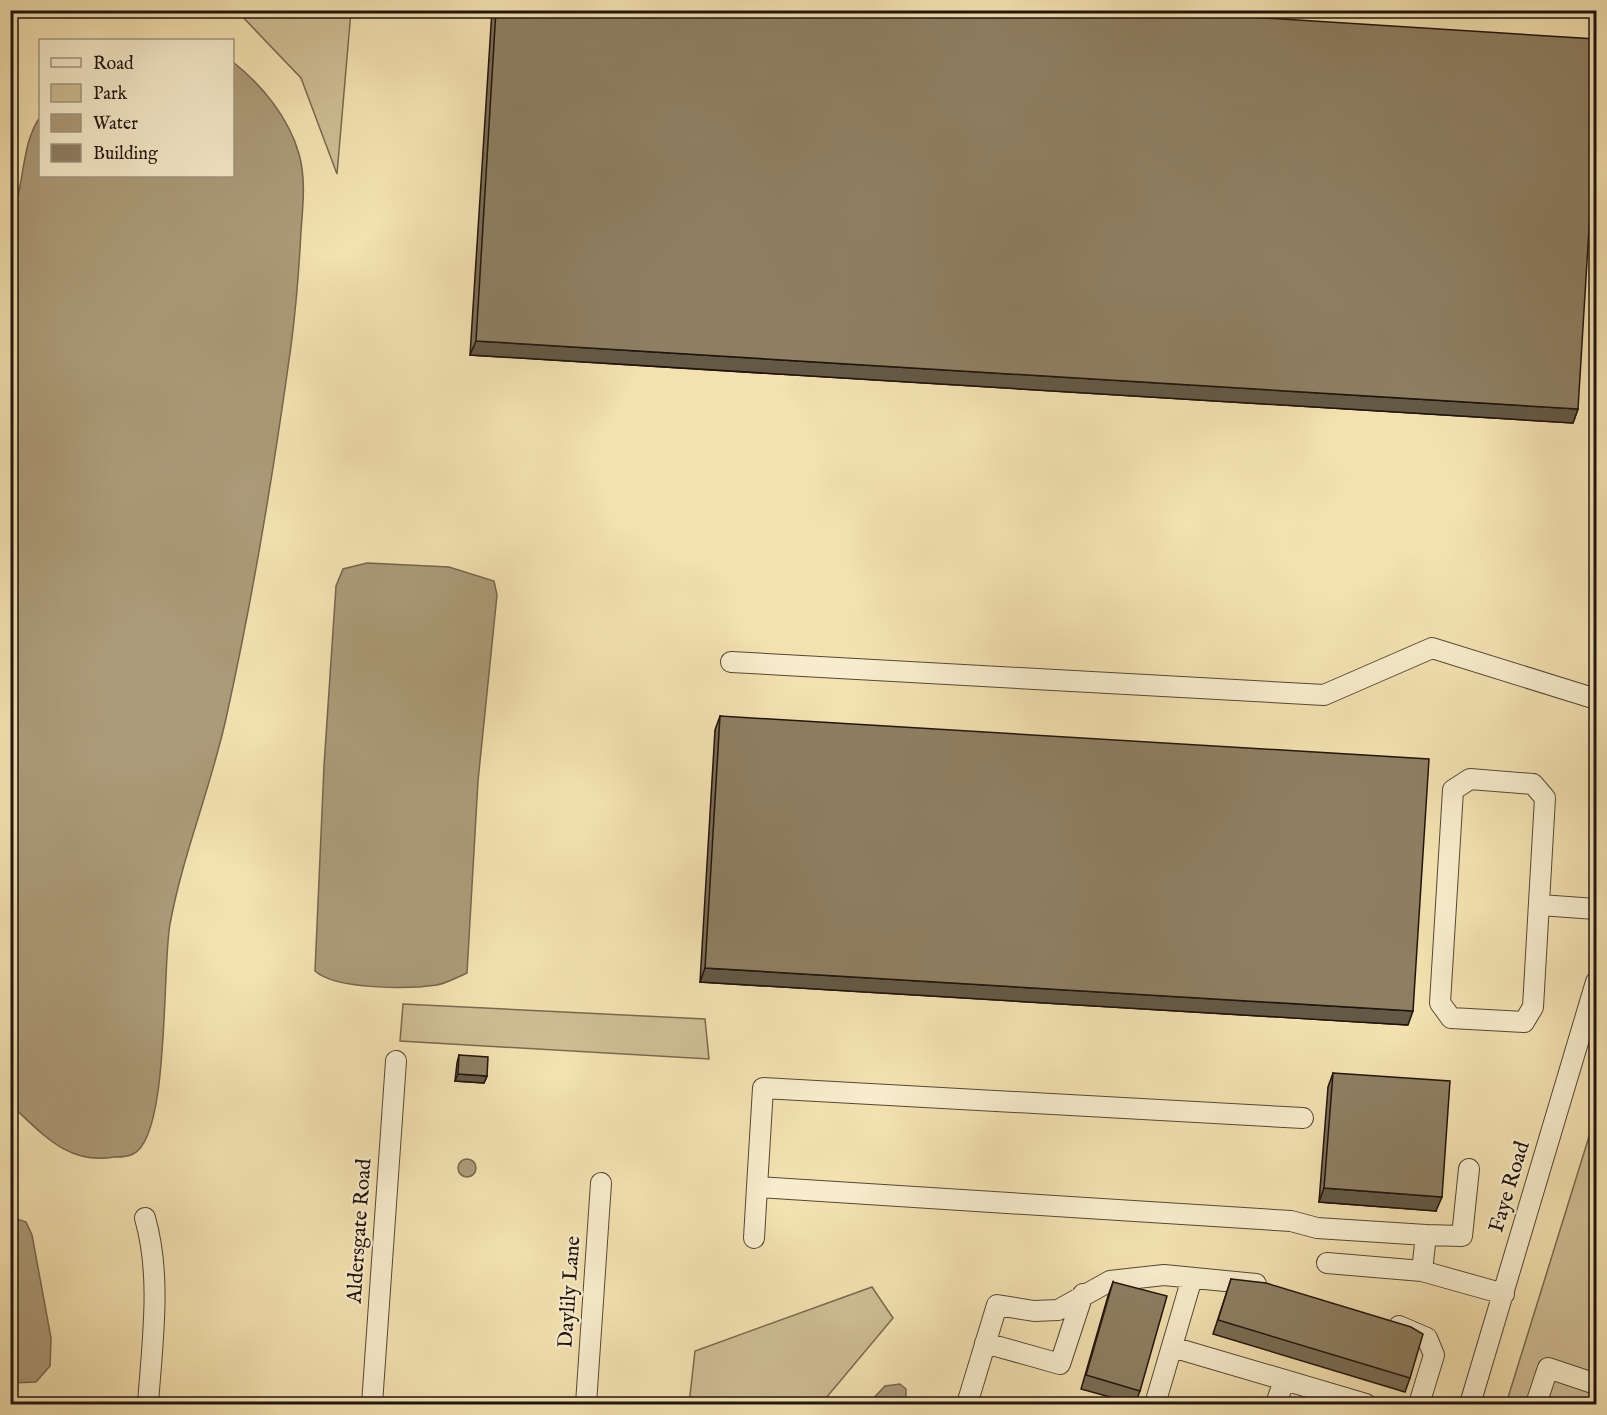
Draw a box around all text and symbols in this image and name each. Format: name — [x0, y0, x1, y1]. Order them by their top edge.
legend — [39, 39, 234, 177]
text: Road — [93, 53, 134, 76]
text: Park — [93, 83, 128, 106]
text: Water — [93, 113, 138, 136]
text: Building — [93, 143, 158, 166]
street label: Faye Road — [1483, 1138, 1537, 1236]
street label: Aldersgate Road — [341, 1157, 379, 1305]
street label: Daylily Lane — [553, 1235, 587, 1349]

